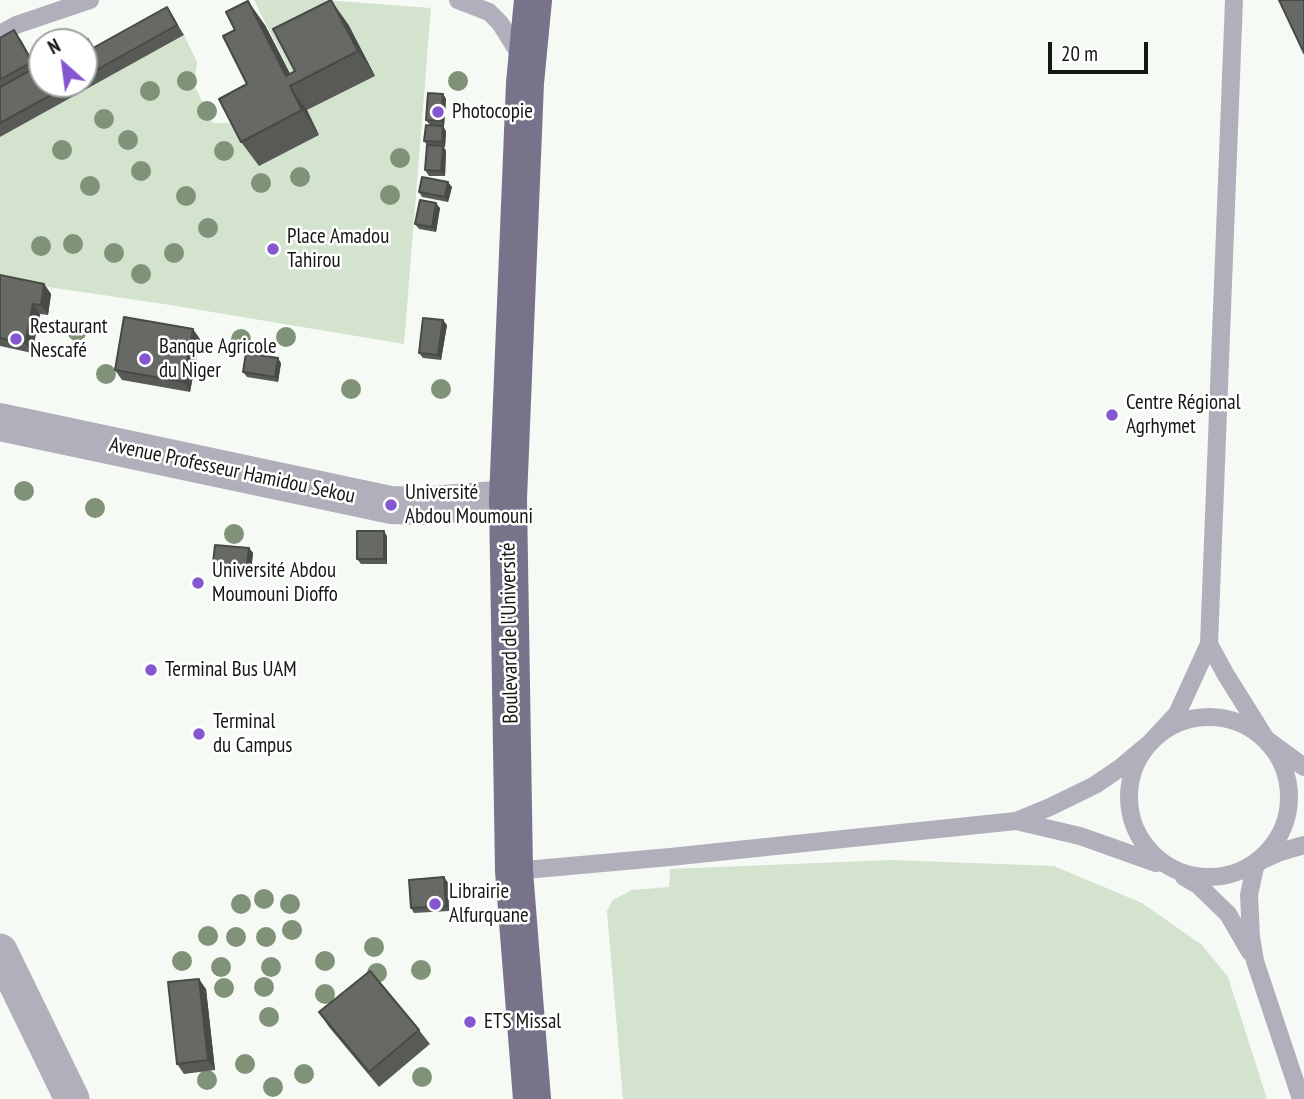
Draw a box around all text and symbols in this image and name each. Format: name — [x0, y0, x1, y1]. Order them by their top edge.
north arrow — [28, 28, 98, 98]
scale bar — [1052, 28, 1152, 72]
text: N — [44, 33, 64, 59]
text: 20 m — [1061, 40, 1098, 67]
place label: Photocopie — [452, 99, 533, 125]
marker: Photocopie — [430, 104, 446, 120]
place label: Place Amadou Tahirou — [287, 224, 389, 274]
marker: Place Amadou Tahirou — [265, 241, 281, 257]
place label: Restaurant Nescafé — [30, 314, 107, 364]
marker: Restaurant Nescafé — [8, 331, 24, 347]
place label: Banque Agricole du Niger — [159, 334, 277, 384]
marker: Banque Agricole du Niger — [137, 351, 153, 367]
place label: Centre Régional Agrhymet — [1126, 390, 1241, 440]
marker: Centre Régional Agrhymet — [1104, 407, 1120, 423]
street label: Avenue Professeur Hamidou Sekou — [107, 433, 357, 509]
place label: Université Abdou Moumouni — [405, 480, 533, 530]
marker: Université Abdou Moumouni — [383, 497, 399, 513]
street label: Boulevard de l'Université — [496, 542, 524, 724]
place label: Université Abdou Moumouni Dioffo — [212, 558, 338, 608]
marker: Université Abdou Moumouni Dioffo — [190, 575, 206, 591]
place label: Terminal Bus UAM — [165, 657, 297, 683]
marker: Terminal Bus UAM — [143, 662, 159, 678]
place label: Terminal du Campus — [213, 709, 292, 759]
marker: Terminal du Campus — [191, 726, 207, 742]
place label: Librairie Alfurquane — [449, 879, 529, 929]
marker: Librairie Alfurquane — [427, 896, 443, 912]
place label: ETS Missal — [484, 1009, 561, 1035]
marker: ETS Missal — [462, 1014, 478, 1030]

